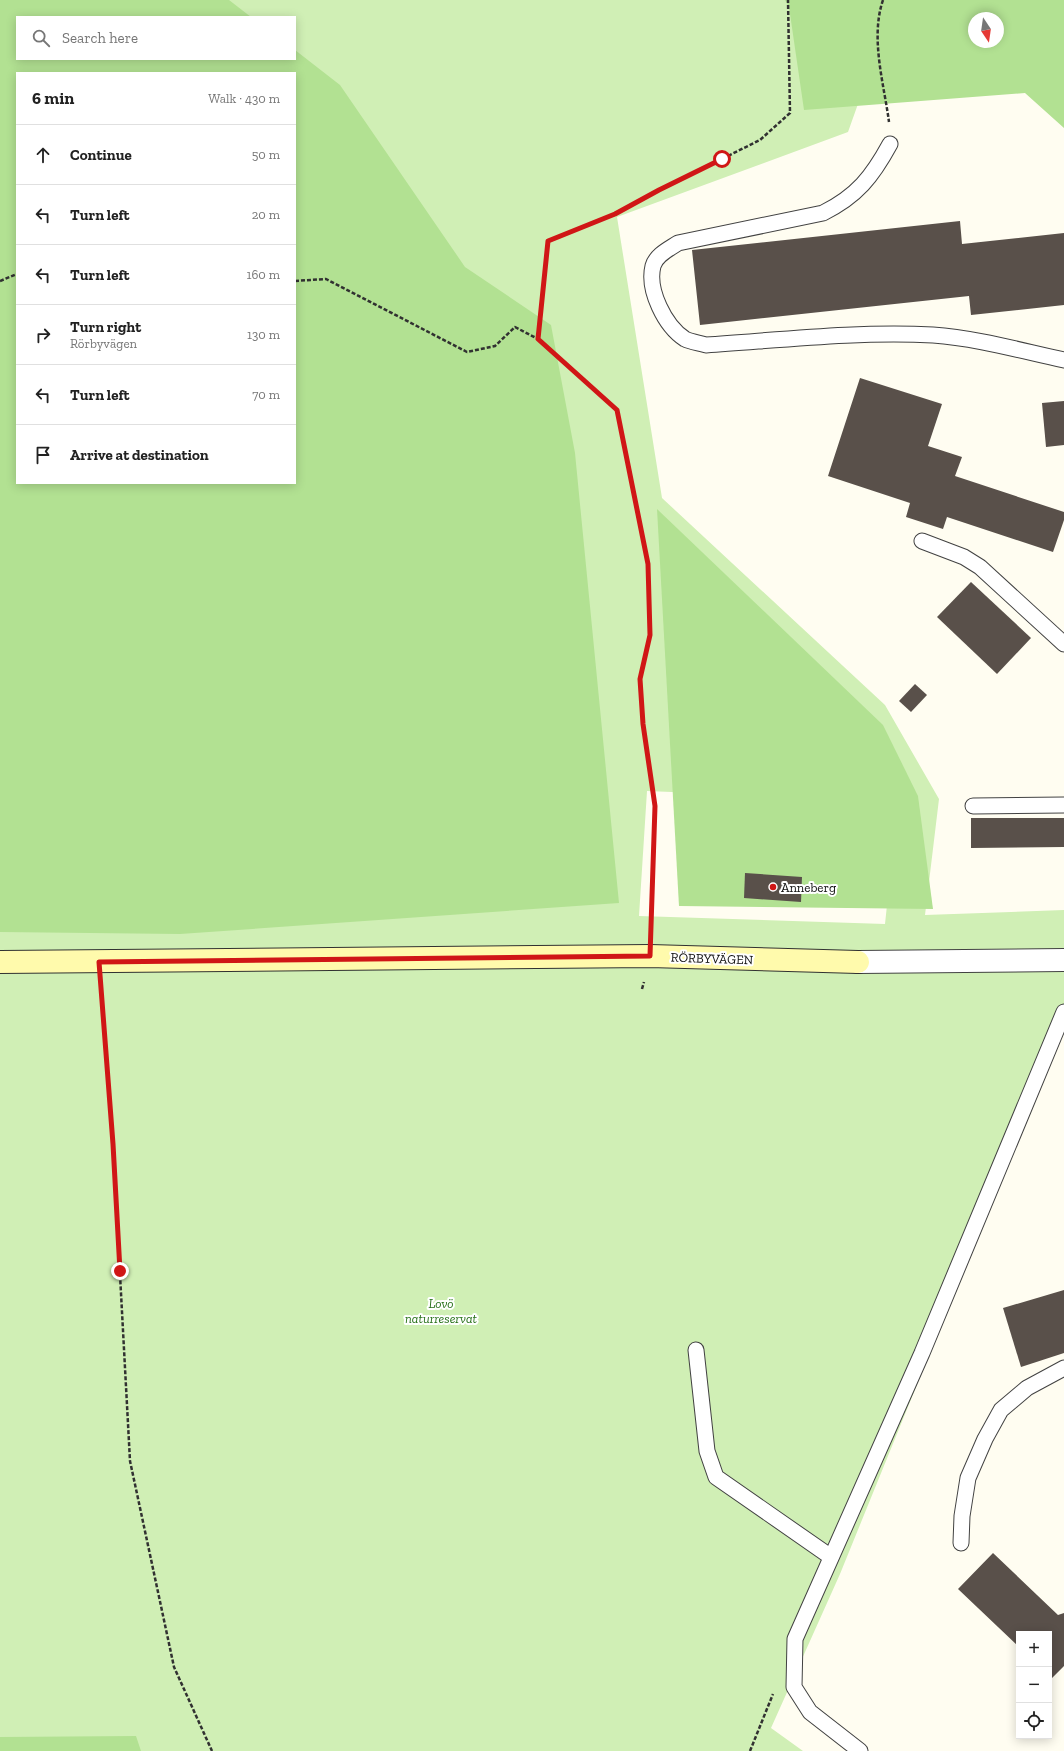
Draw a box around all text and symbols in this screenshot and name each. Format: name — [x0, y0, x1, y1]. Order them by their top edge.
north arrow — [968, 12, 1004, 48]
search box — [16, 16, 296, 60]
icon: search — [30, 27, 52, 49]
text: Search here — [62, 29, 138, 47]
text: 6 min — [32, 88, 74, 108]
text: Walk · 430 m — [208, 91, 280, 106]
icon: ahead — [32, 144, 54, 166]
text: Continue — [70, 146, 132, 164]
text: 50 m — [252, 147, 280, 162]
route start — [713, 150, 731, 168]
icon: left — [32, 204, 54, 226]
text: Turn left — [70, 206, 130, 224]
text: 20 m — [252, 207, 280, 222]
icon: left — [32, 264, 54, 286]
text: Turn left — [70, 266, 130, 284]
text: 160 m — [246, 267, 280, 282]
text: Turn right — [70, 318, 141, 336]
icon: right — [32, 324, 54, 346]
text: 130 m — [247, 327, 280, 342]
text: Rörbyvägen — [70, 336, 137, 351]
icon: left — [32, 384, 54, 406]
text: Turn left — [70, 386, 130, 404]
text: 70 m — [252, 387, 280, 402]
icon: arrive — [32, 444, 54, 466]
text: Arrive at destination — [70, 446, 209, 464]
place label: Anneberg — [781, 880, 836, 895]
marker: Anneberg — [768, 882, 778, 892]
street label: RÖRBYVÄGEN — [670, 950, 754, 967]
route end — [111, 1262, 129, 1280]
park label: Lovö naturreservat — [405, 1296, 477, 1326]
map controls — [1016, 1631, 1052, 1739]
button: + — [1016, 1631, 1052, 1667]
button: − — [1016, 1667, 1052, 1703]
button: locate — [1016, 1703, 1052, 1739]

